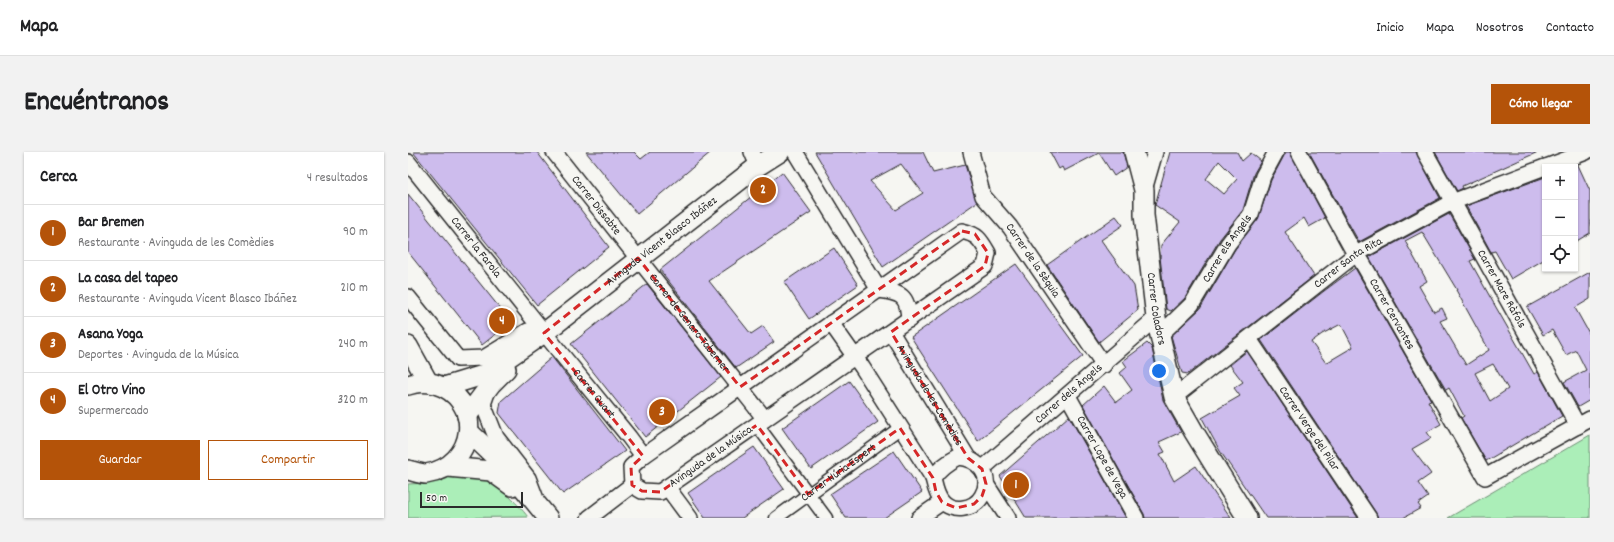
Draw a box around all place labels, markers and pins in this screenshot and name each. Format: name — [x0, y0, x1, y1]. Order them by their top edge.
pin: 2 — [750, 175, 776, 205]
pin: 4 — [489, 306, 515, 336]
pin: 3 — [649, 397, 675, 427]
pin: 1 — [1003, 470, 1029, 500]

